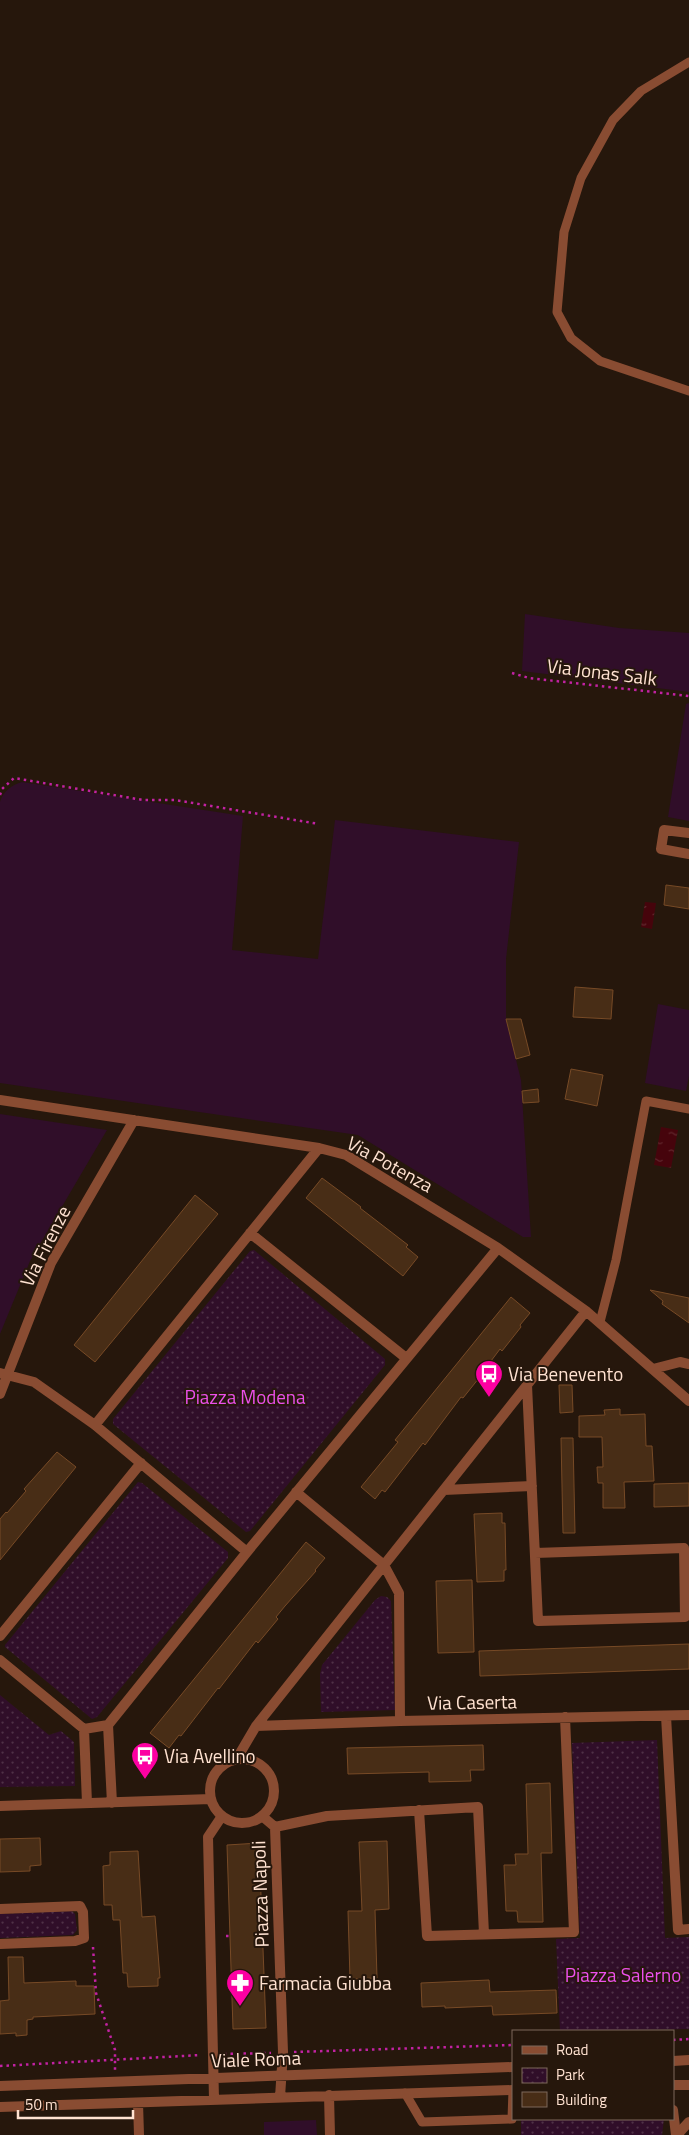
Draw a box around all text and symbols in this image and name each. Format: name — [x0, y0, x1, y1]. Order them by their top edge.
street label: Via Jonas Salk — [546, 650, 659, 693]
street label: Via Potenza — [342, 1128, 439, 1199]
street label: Via Firenze — [12, 1200, 77, 1291]
bus stop icon: Via Benevento — [474, 1359, 504, 1398]
place label: Via Benevento — [508, 1359, 623, 1388]
park label: Piazza Modena — [184, 1382, 306, 1411]
street label: Via Caserta — [427, 1686, 518, 1717]
bus stop icon: Via Avellino — [130, 1741, 160, 1780]
place label: Via Avellino — [164, 1741, 256, 1770]
street label: Piazza Napoli — [243, 1840, 276, 1948]
park label: Piazza Salerno — [565, 1960, 681, 1989]
pharmacy icon: Farmacia Giubba — [225, 1968, 255, 2007]
place label: Farmacia Giubba — [259, 1968, 392, 1997]
legend — [512, 2030, 674, 2120]
text: Road — [556, 2038, 588, 2061]
street label: Viale Roma — [211, 2042, 302, 2075]
text: Park — [556, 2063, 585, 2086]
scale bar — [18, 2088, 132, 2120]
text: Building — [556, 2088, 607, 2111]
text: 50 m — [25, 2093, 58, 2116]

